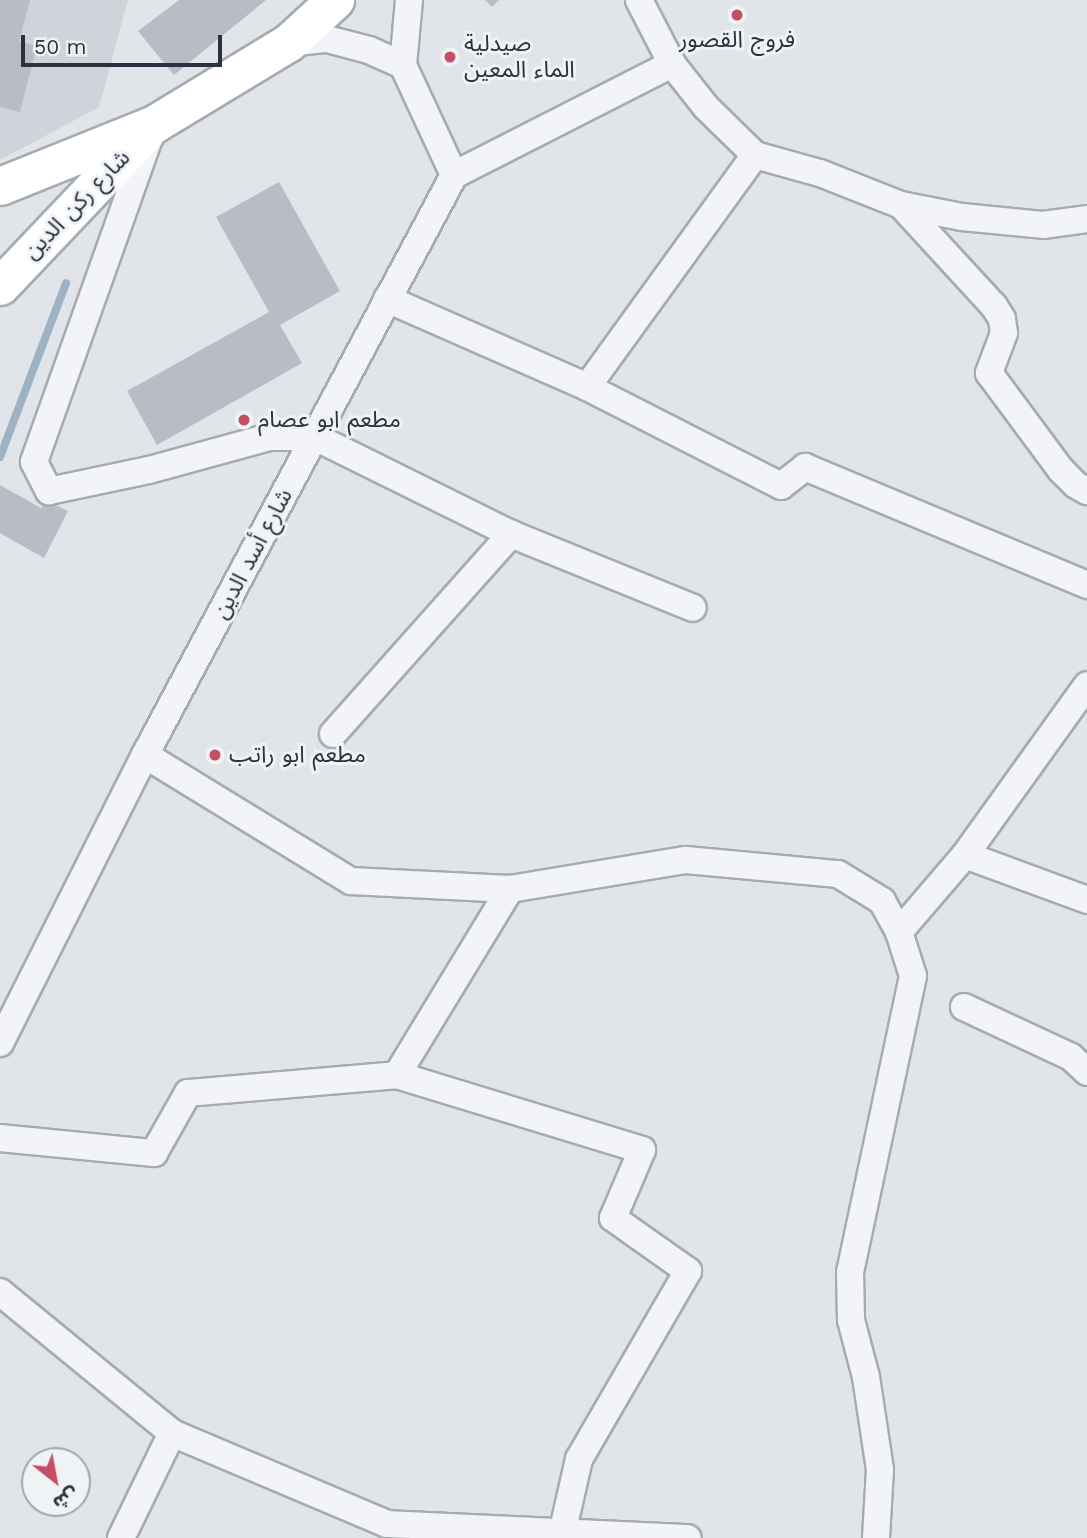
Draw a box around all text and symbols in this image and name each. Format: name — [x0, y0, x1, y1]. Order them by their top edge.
marker: فروج القصور — [729, 7, 745, 23]
scale bar — [24, 21, 226, 65]
place label: فروج القصور — [679, 26, 795, 54]
place label: صيدلية الماء المعين — [464, 30, 575, 84]
text: 50 m — [34, 34, 86, 59]
marker: صيدلية الماء المعين — [442, 49, 458, 65]
street label: شارع ركن الدين — [18, 144, 136, 266]
place label: مطعم ابو عصام — [258, 406, 401, 434]
marker: مطعم ابو عصام — [236, 412, 252, 428]
street label: شارع أسد الدين — [207, 484, 299, 624]
place label: مطعم ابو راتب — [229, 741, 366, 769]
marker: مطعم ابو راتب — [207, 747, 223, 763]
north arrow — [21, 1447, 91, 1517]
text: ش — [49, 1482, 83, 1515]

